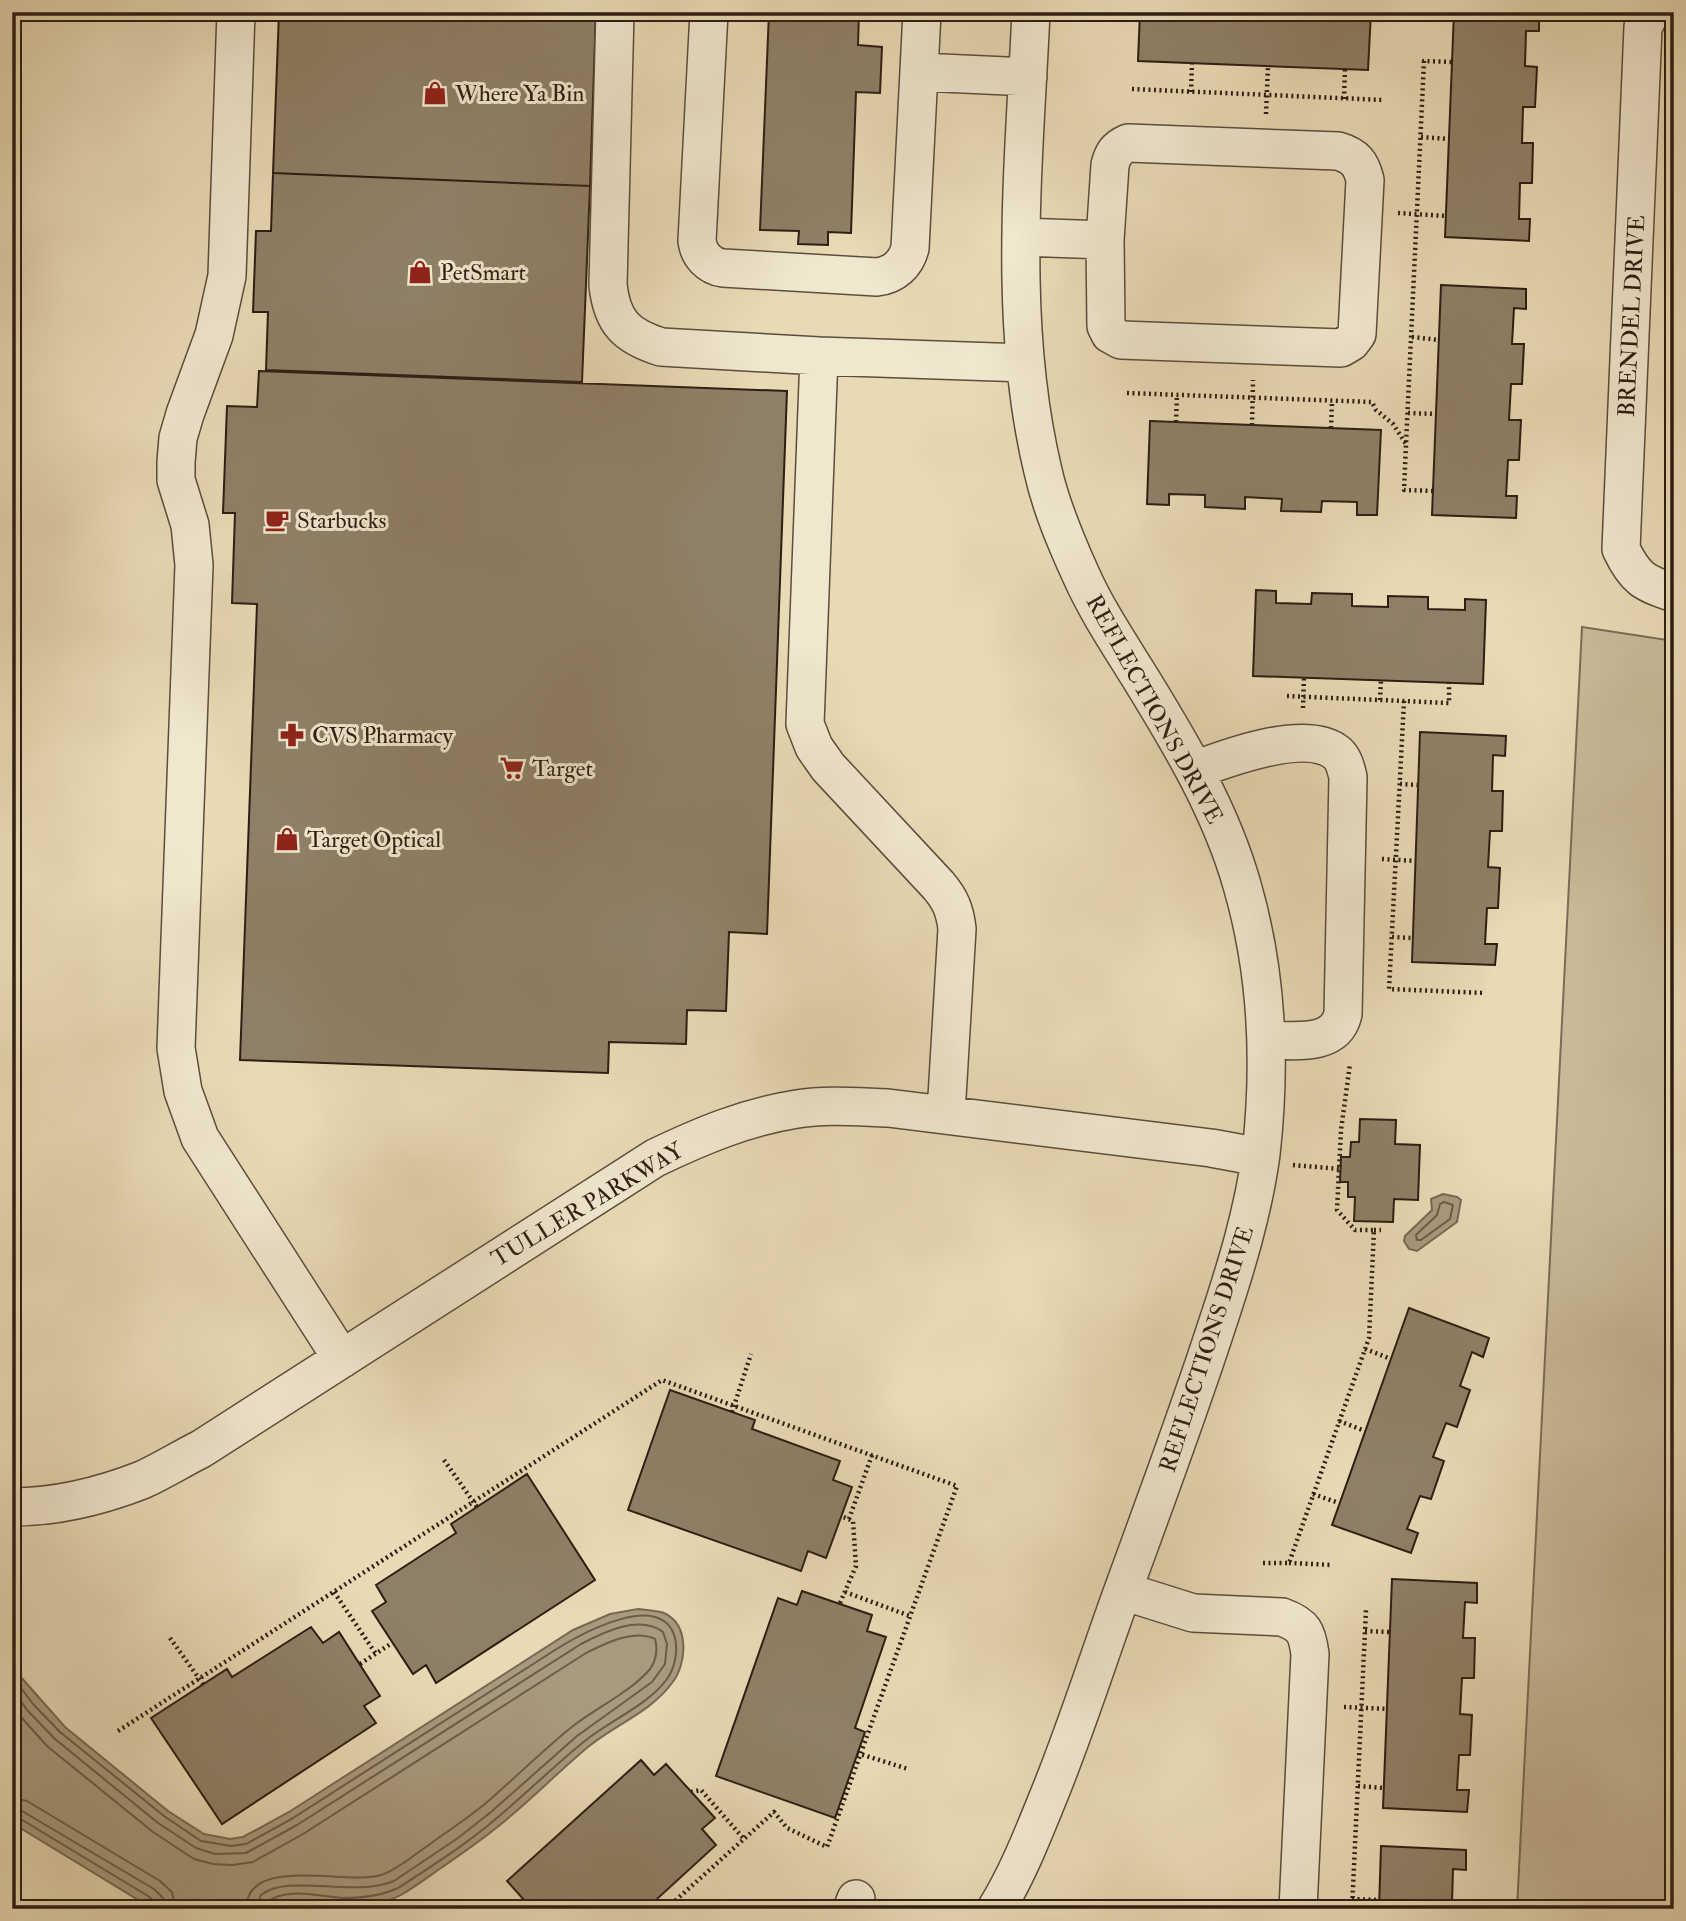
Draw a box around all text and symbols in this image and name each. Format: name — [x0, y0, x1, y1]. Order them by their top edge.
shop icon: Where Ya Bin — [421, 79, 449, 107]
place label: Where Ya Bin — [454, 79, 584, 108]
street label: BRENDEL DRIVE — [1612, 214, 1651, 418]
shop icon: PetSmart — [406, 258, 434, 286]
place label: PetSmart — [440, 258, 526, 287]
cafe icon: Starbucks — [263, 506, 291, 534]
place label: Starbucks — [297, 506, 386, 535]
street label: REFLECTIONS DRIVE — [1080, 590, 1230, 829]
pharmacy icon: CVS Pharmacy — [278, 721, 306, 749]
place label: CVS Pharmacy — [312, 721, 454, 750]
supermarket icon: Target — [498, 754, 526, 782]
place label: Target — [532, 754, 593, 783]
shop icon: Target Optical — [273, 825, 301, 853]
place label: Target Optical — [307, 825, 441, 855]
street label: TULLER PARKWAY — [486, 1135, 690, 1273]
street label: REFLECTIONS DRIVE — [1153, 1222, 1260, 1476]

